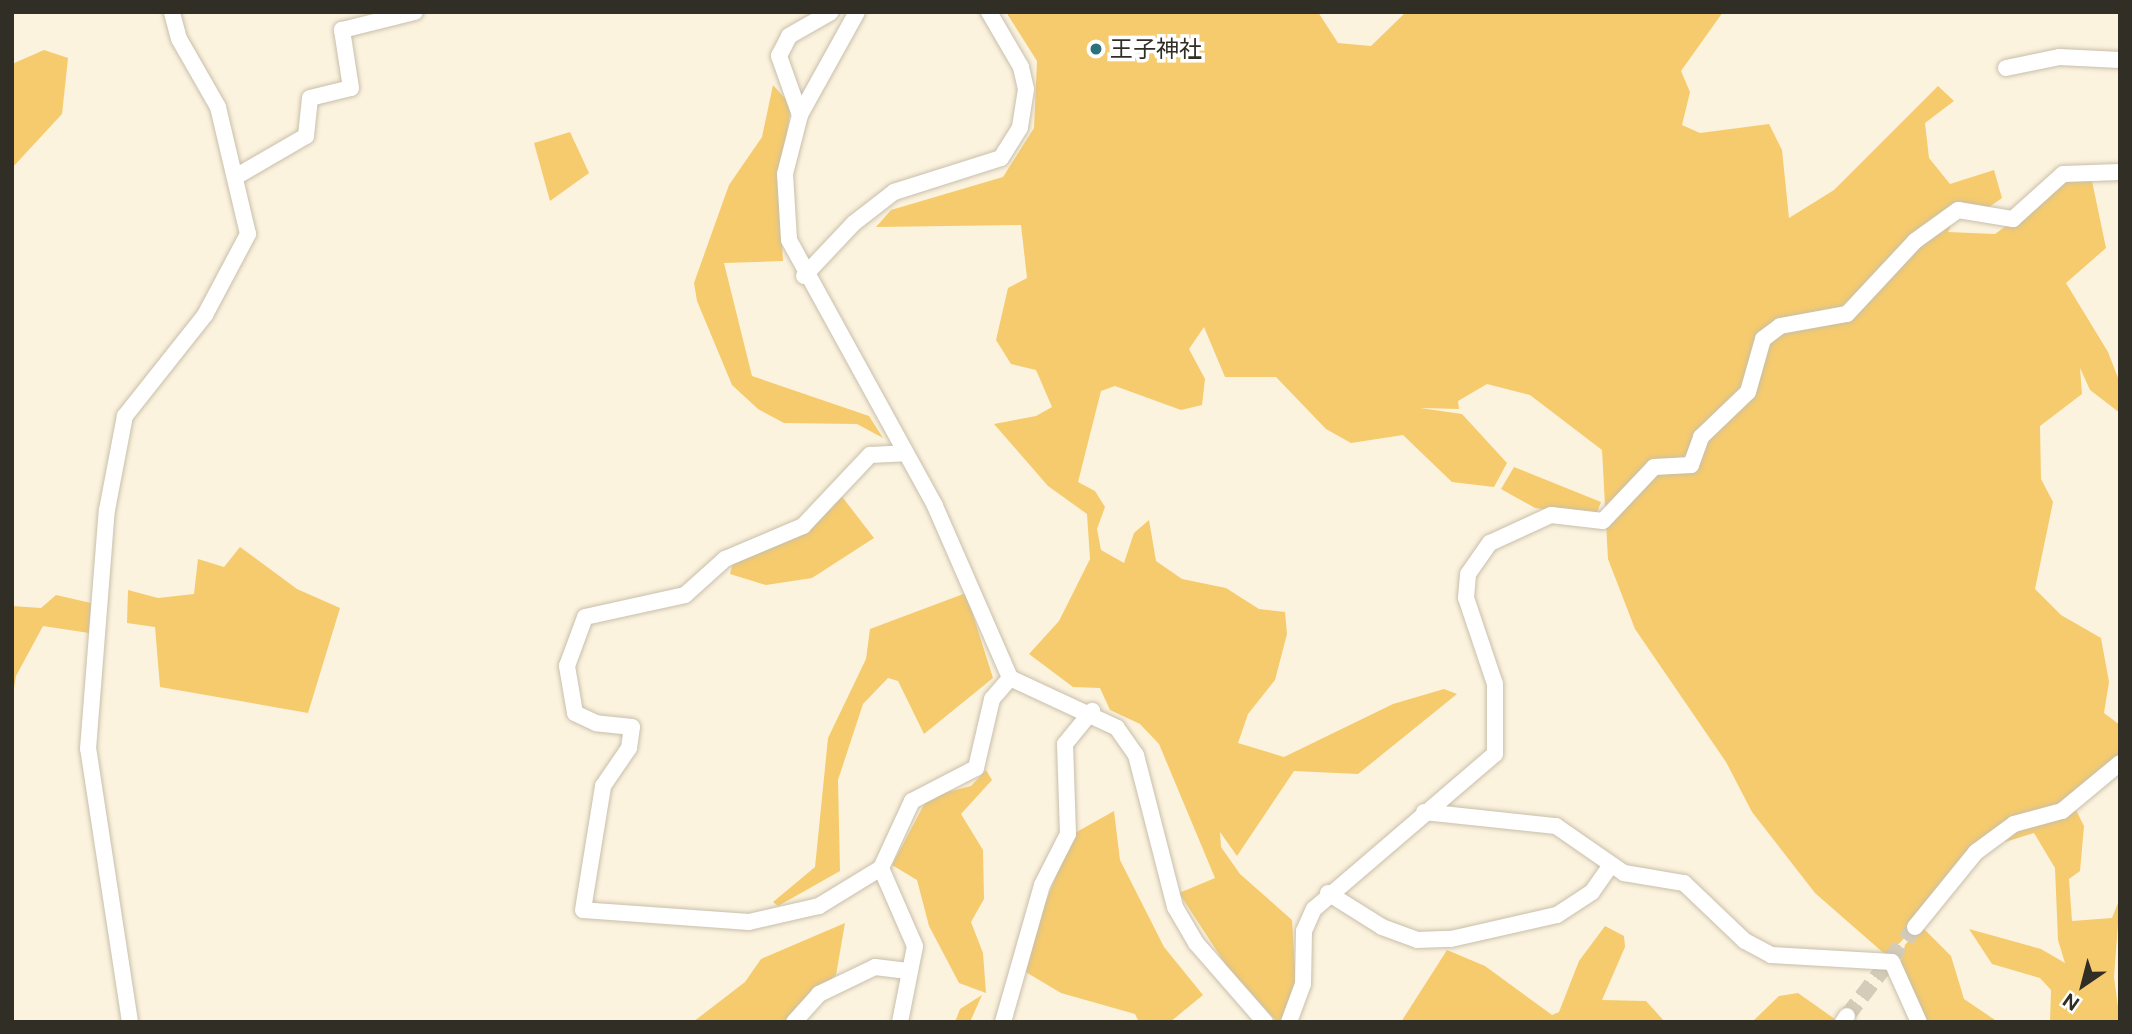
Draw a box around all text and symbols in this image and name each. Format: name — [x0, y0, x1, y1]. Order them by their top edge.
place label: 王子神社 — [1110, 35, 1202, 63]
marker: 王子神社 — [1088, 41, 1104, 57]
north arrow — [2048, 950, 2118, 1020]
text: N — [2059, 989, 2083, 1015]

